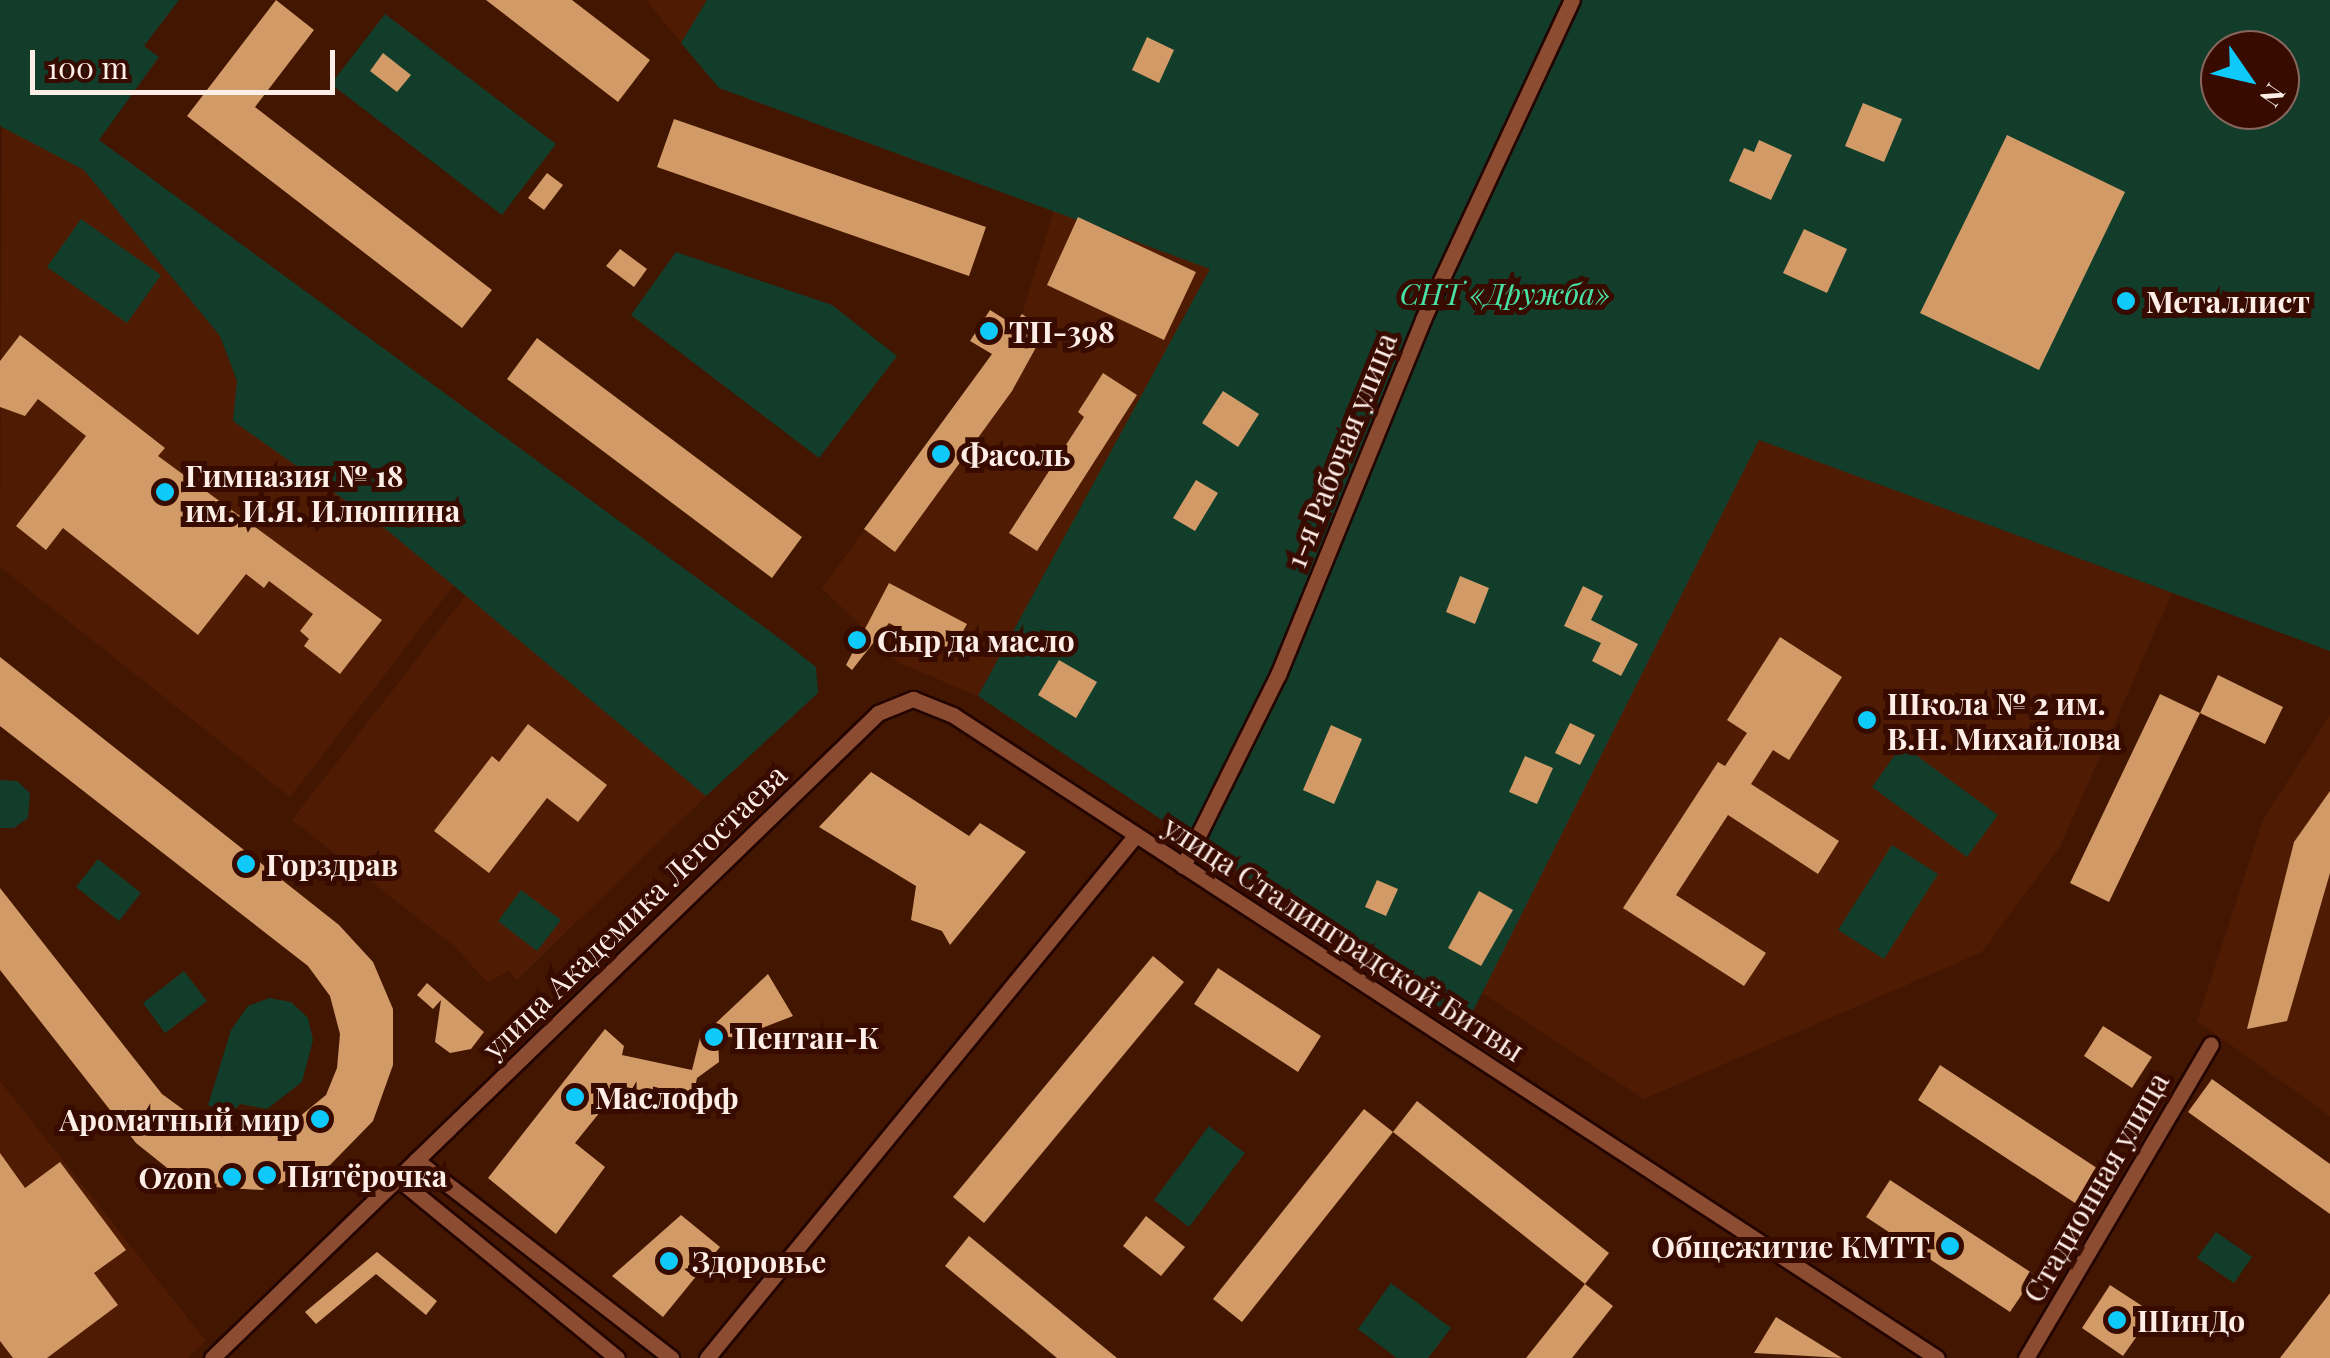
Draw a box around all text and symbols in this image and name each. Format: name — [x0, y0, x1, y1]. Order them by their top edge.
scale bar — [35, 30, 340, 92]
north arrow — [2200, 30, 2300, 130]
text: 100 m — [47, 47, 128, 87]
text: N — [2253, 77, 2295, 115]
park label: СНТ «Дружба» — [1400, 275, 1610, 311]
place label: Металлист — [2146, 283, 2310, 319]
marker: Металлист — [2115, 290, 2137, 312]
place label: ТП-398 — [1009, 313, 1115, 349]
marker: ТП-398 — [978, 320, 1000, 342]
street label: 1-я Рабочая улица — [1276, 327, 1404, 573]
place label: Фасоль — [961, 436, 1070, 472]
marker: Фасоль — [930, 443, 952, 465]
place label: Гимназия № 18 им. И.Я. Илюшина — [185, 457, 460, 528]
marker: Гимназия № 18 им. И.Я. Илюшина — [154, 481, 176, 503]
place label: Сыр да масло — [877, 622, 1075, 658]
marker: Сыр да масло — [846, 629, 868, 651]
place label: Школа № 2 им. В.Н. Михайлова — [1887, 685, 2121, 756]
marker: Школа № 2 им. В.Н. Михайлова — [1856, 709, 1878, 731]
street label: улица Академика Легостаева — [475, 756, 793, 1066]
street label: улица Сталинградской Битвы — [1157, 808, 1531, 1068]
place label: Горздрав — [266, 846, 398, 882]
marker: Горздрав — [235, 853, 257, 875]
place label: Пентан-К — [734, 1019, 879, 1055]
marker: Пентан-К — [703, 1026, 725, 1048]
street label: Стадионная улица — [2015, 1066, 2175, 1308]
place label: Маслофф — [595, 1079, 739, 1115]
marker: Маслофф — [564, 1086, 586, 1108]
place label: Ароматный мир — [59, 1101, 300, 1137]
marker: Ароматный мир — [309, 1108, 331, 1130]
place label: Пятёрочка — [287, 1157, 447, 1193]
place label: Ozon — [139, 1159, 212, 1195]
marker: Пятёрочка — [256, 1164, 278, 1186]
marker: Ozon — [221, 1166, 243, 1188]
place label: Общежитие КМТТ — [1651, 1228, 1930, 1264]
marker: Общежитие КМТТ — [1939, 1235, 1961, 1257]
place label: Здоровье — [692, 1243, 826, 1279]
marker: Здоровье — [656, 1248, 682, 1274]
place label: ШинДо — [2137, 1302, 2245, 1338]
marker: ШинДо — [2106, 1309, 2128, 1331]

